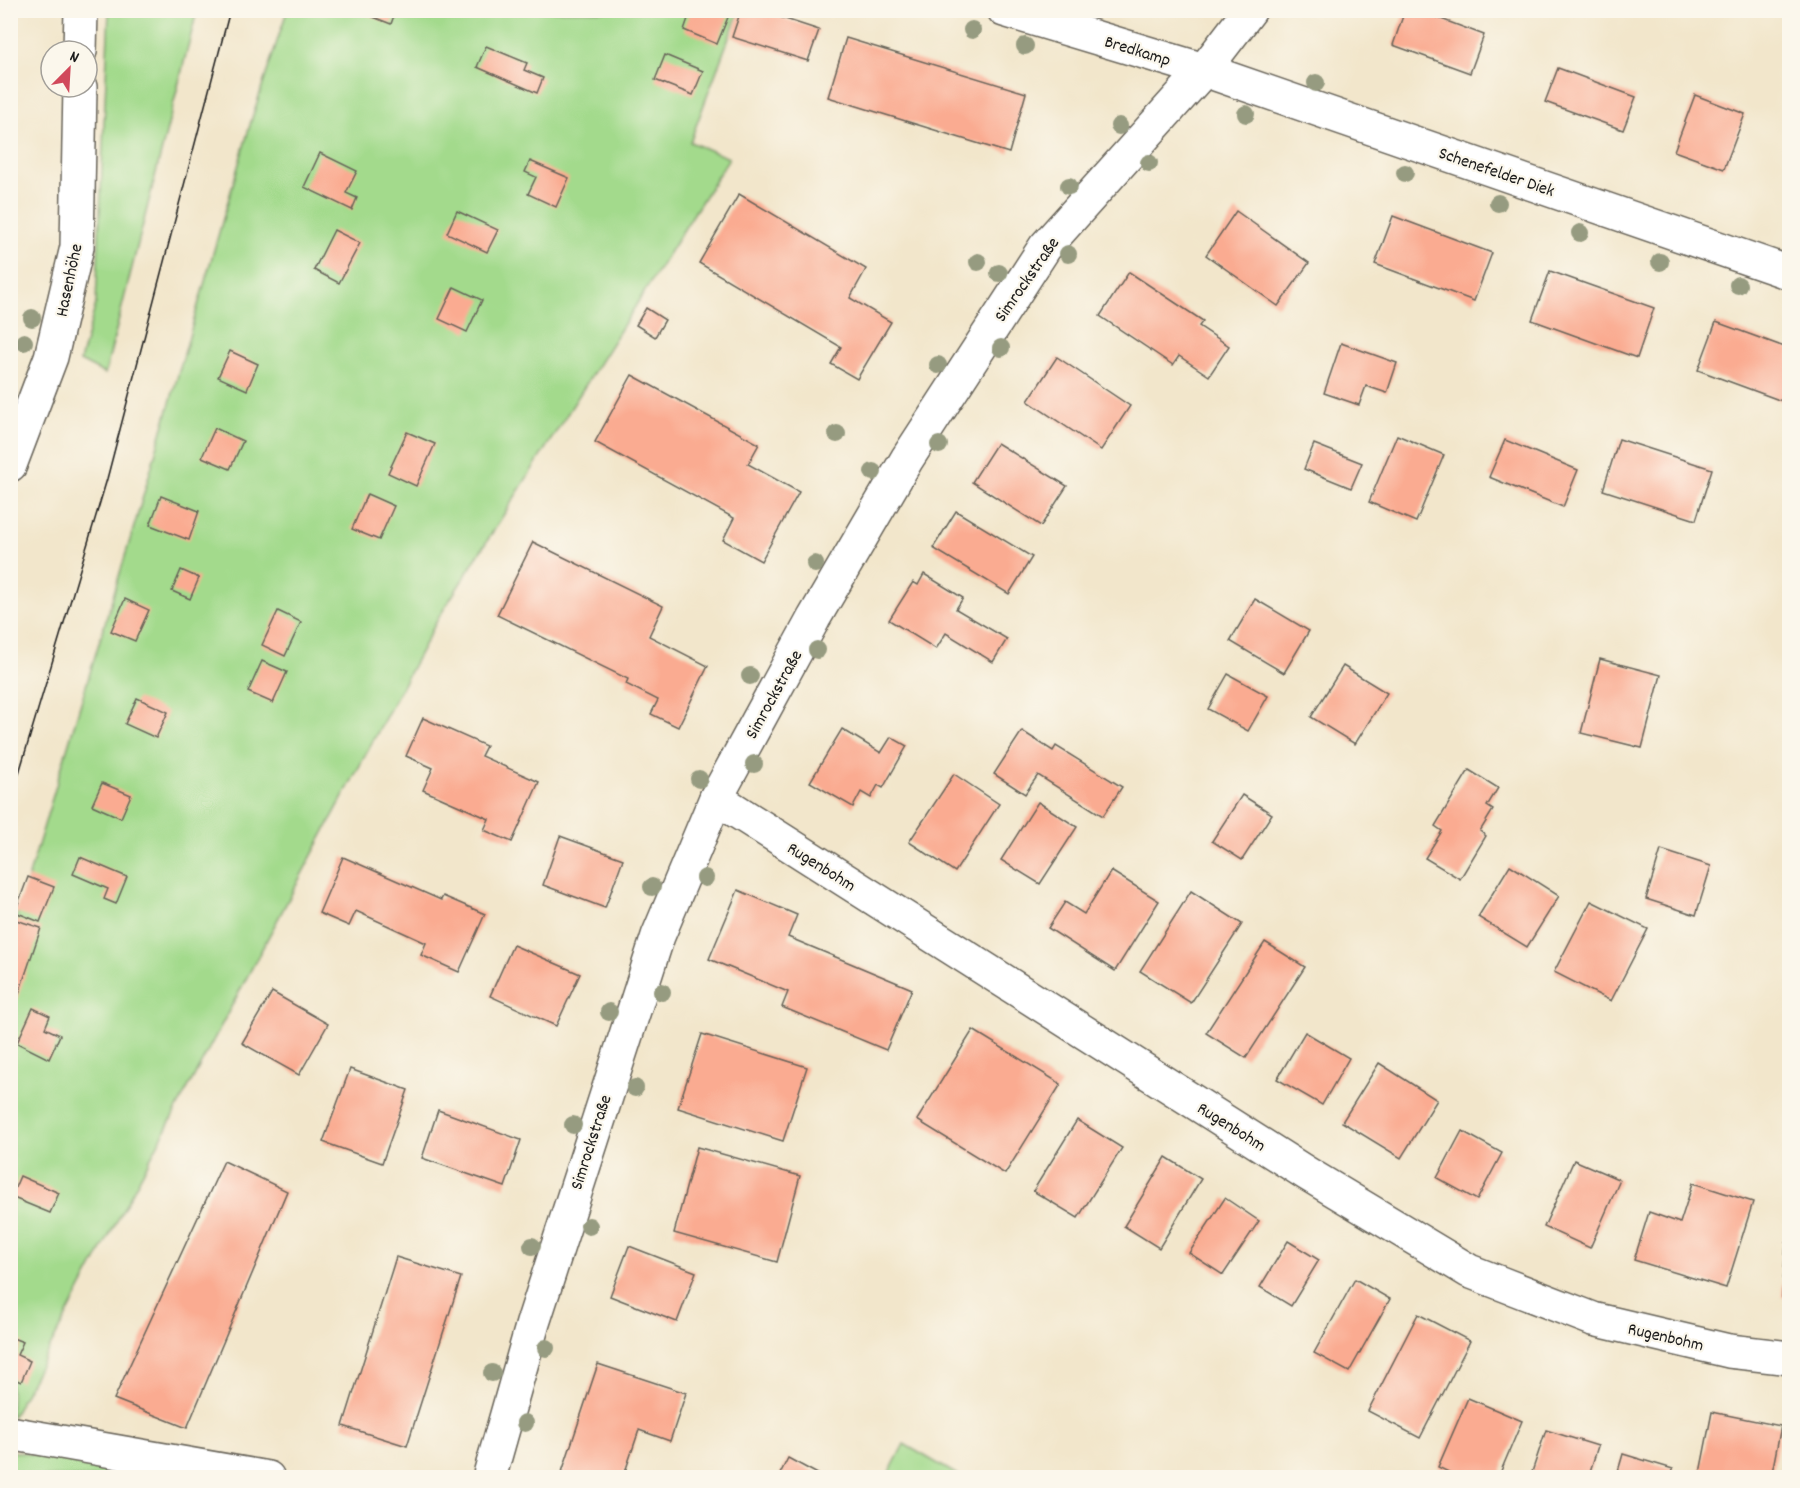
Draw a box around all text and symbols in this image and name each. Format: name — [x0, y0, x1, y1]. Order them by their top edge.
street label: Bredkamp — [1101, 30, 1173, 74]
north arrow — [39, 39, 99, 99]
text: N — [66, 45, 82, 70]
street label: Schenefelder Diek — [1435, 142, 1558, 205]
street label: Simrockstraße — [989, 233, 1067, 328]
street label: Hasenhöhe — [51, 242, 90, 319]
street label: Simrockstraße — [740, 646, 810, 744]
street label: Rugenbohm — [781, 837, 860, 899]
street label: Simrockstraße — [565, 1092, 620, 1194]
street label: Rugenbohm — [1191, 1097, 1270, 1159]
street label: Rugenbohm — [1625, 1318, 1706, 1359]

